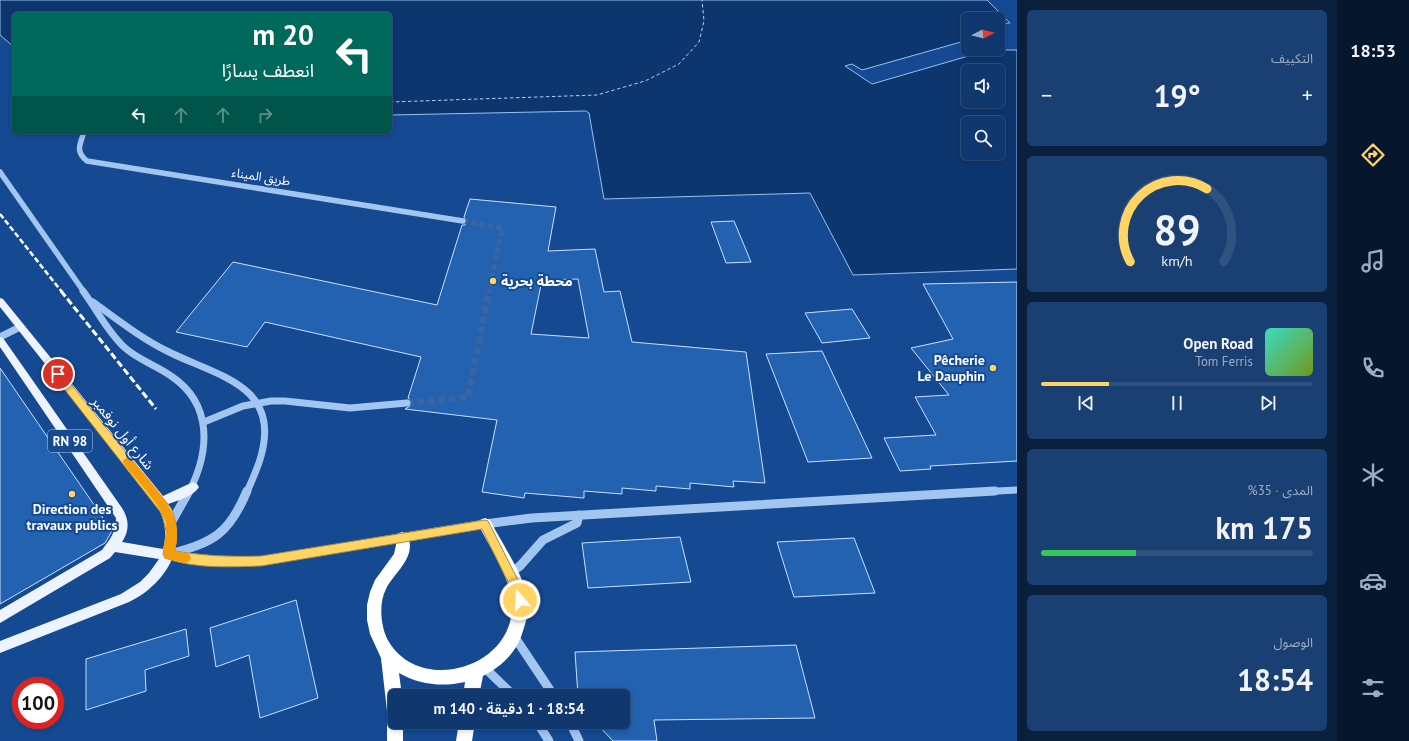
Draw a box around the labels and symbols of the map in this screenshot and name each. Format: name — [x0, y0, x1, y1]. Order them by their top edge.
north arrow — [961, 12, 1005, 56]
street label: طريق الميناء — [231, 164, 291, 190]
place label: محطة بحرية — [501, 272, 573, 290]
marker: محطة بحرية — [488, 276, 498, 286]
place label: Pêcherie Le Dauphin — [918, 351, 985, 385]
pin — [41, 357, 75, 391]
marker: Pêcherie Le Dauphin — [988, 363, 998, 373]
street label: شارع أول نوفمبر — [86, 392, 158, 475]
road number: RN 98 — [48, 430, 92, 452]
marker: Direction des travaux publics — [67, 489, 77, 499]
place label: Direction des travaux publics — [27, 500, 117, 534]
position arrow — [499, 579, 541, 621]
speed limit sign: 100 — [12, 677, 64, 729]

